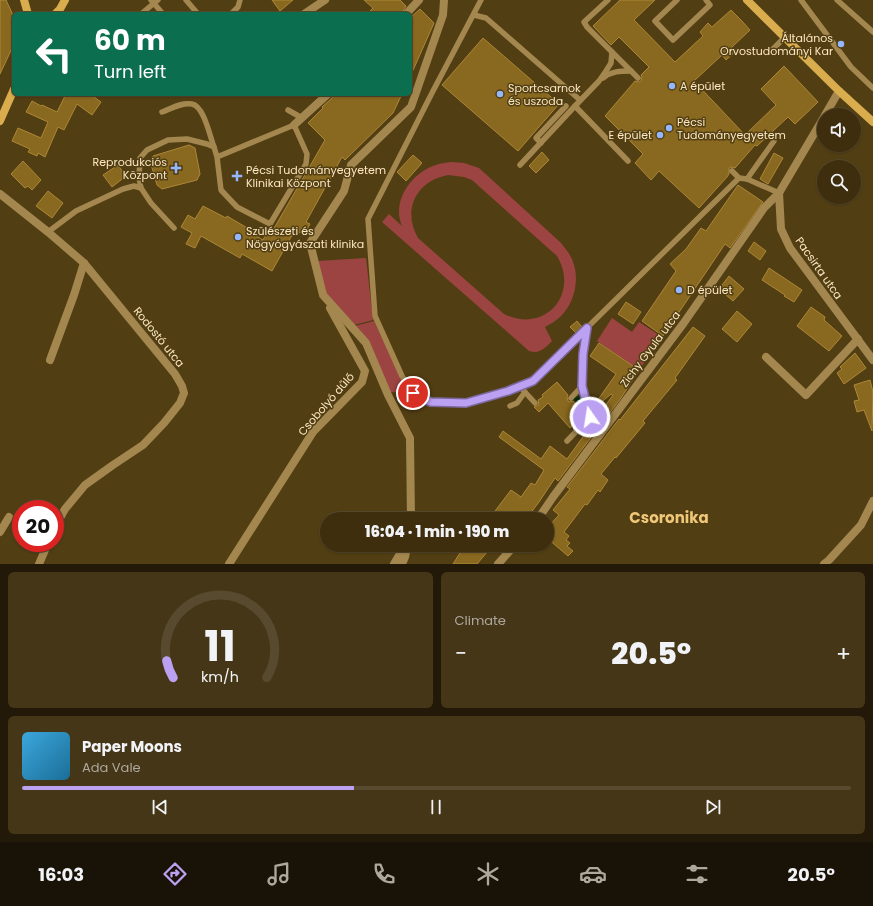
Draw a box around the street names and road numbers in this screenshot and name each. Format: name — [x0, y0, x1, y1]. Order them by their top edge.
street label: Pacsirta utca — [792, 234, 846, 302]
street label: Rodostó utca — [130, 304, 188, 370]
street label: Zichy Gyula utca — [616, 308, 684, 390]
street label: Csobolyó dűlő — [294, 369, 358, 439]

